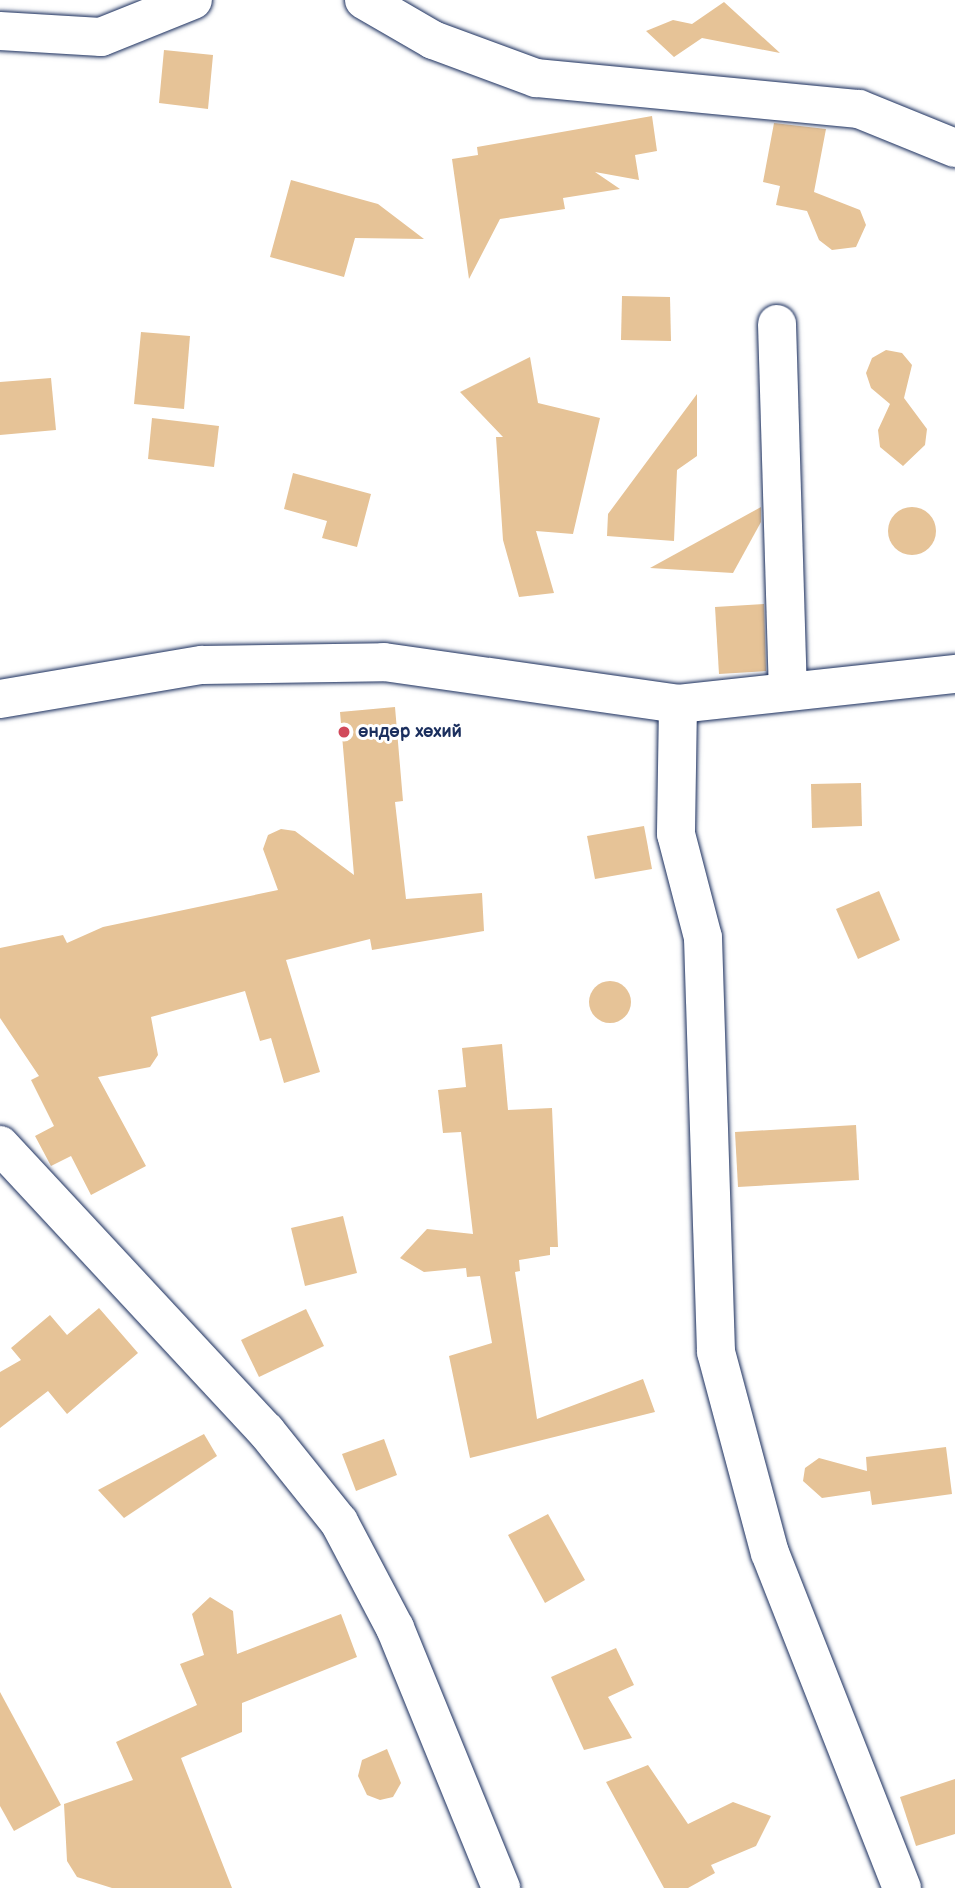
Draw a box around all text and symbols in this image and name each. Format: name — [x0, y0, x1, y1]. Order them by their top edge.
place label: өндөр хөхий — [358, 721, 462, 743]
marker: өндөр хөхий — [336, 724, 352, 740]

